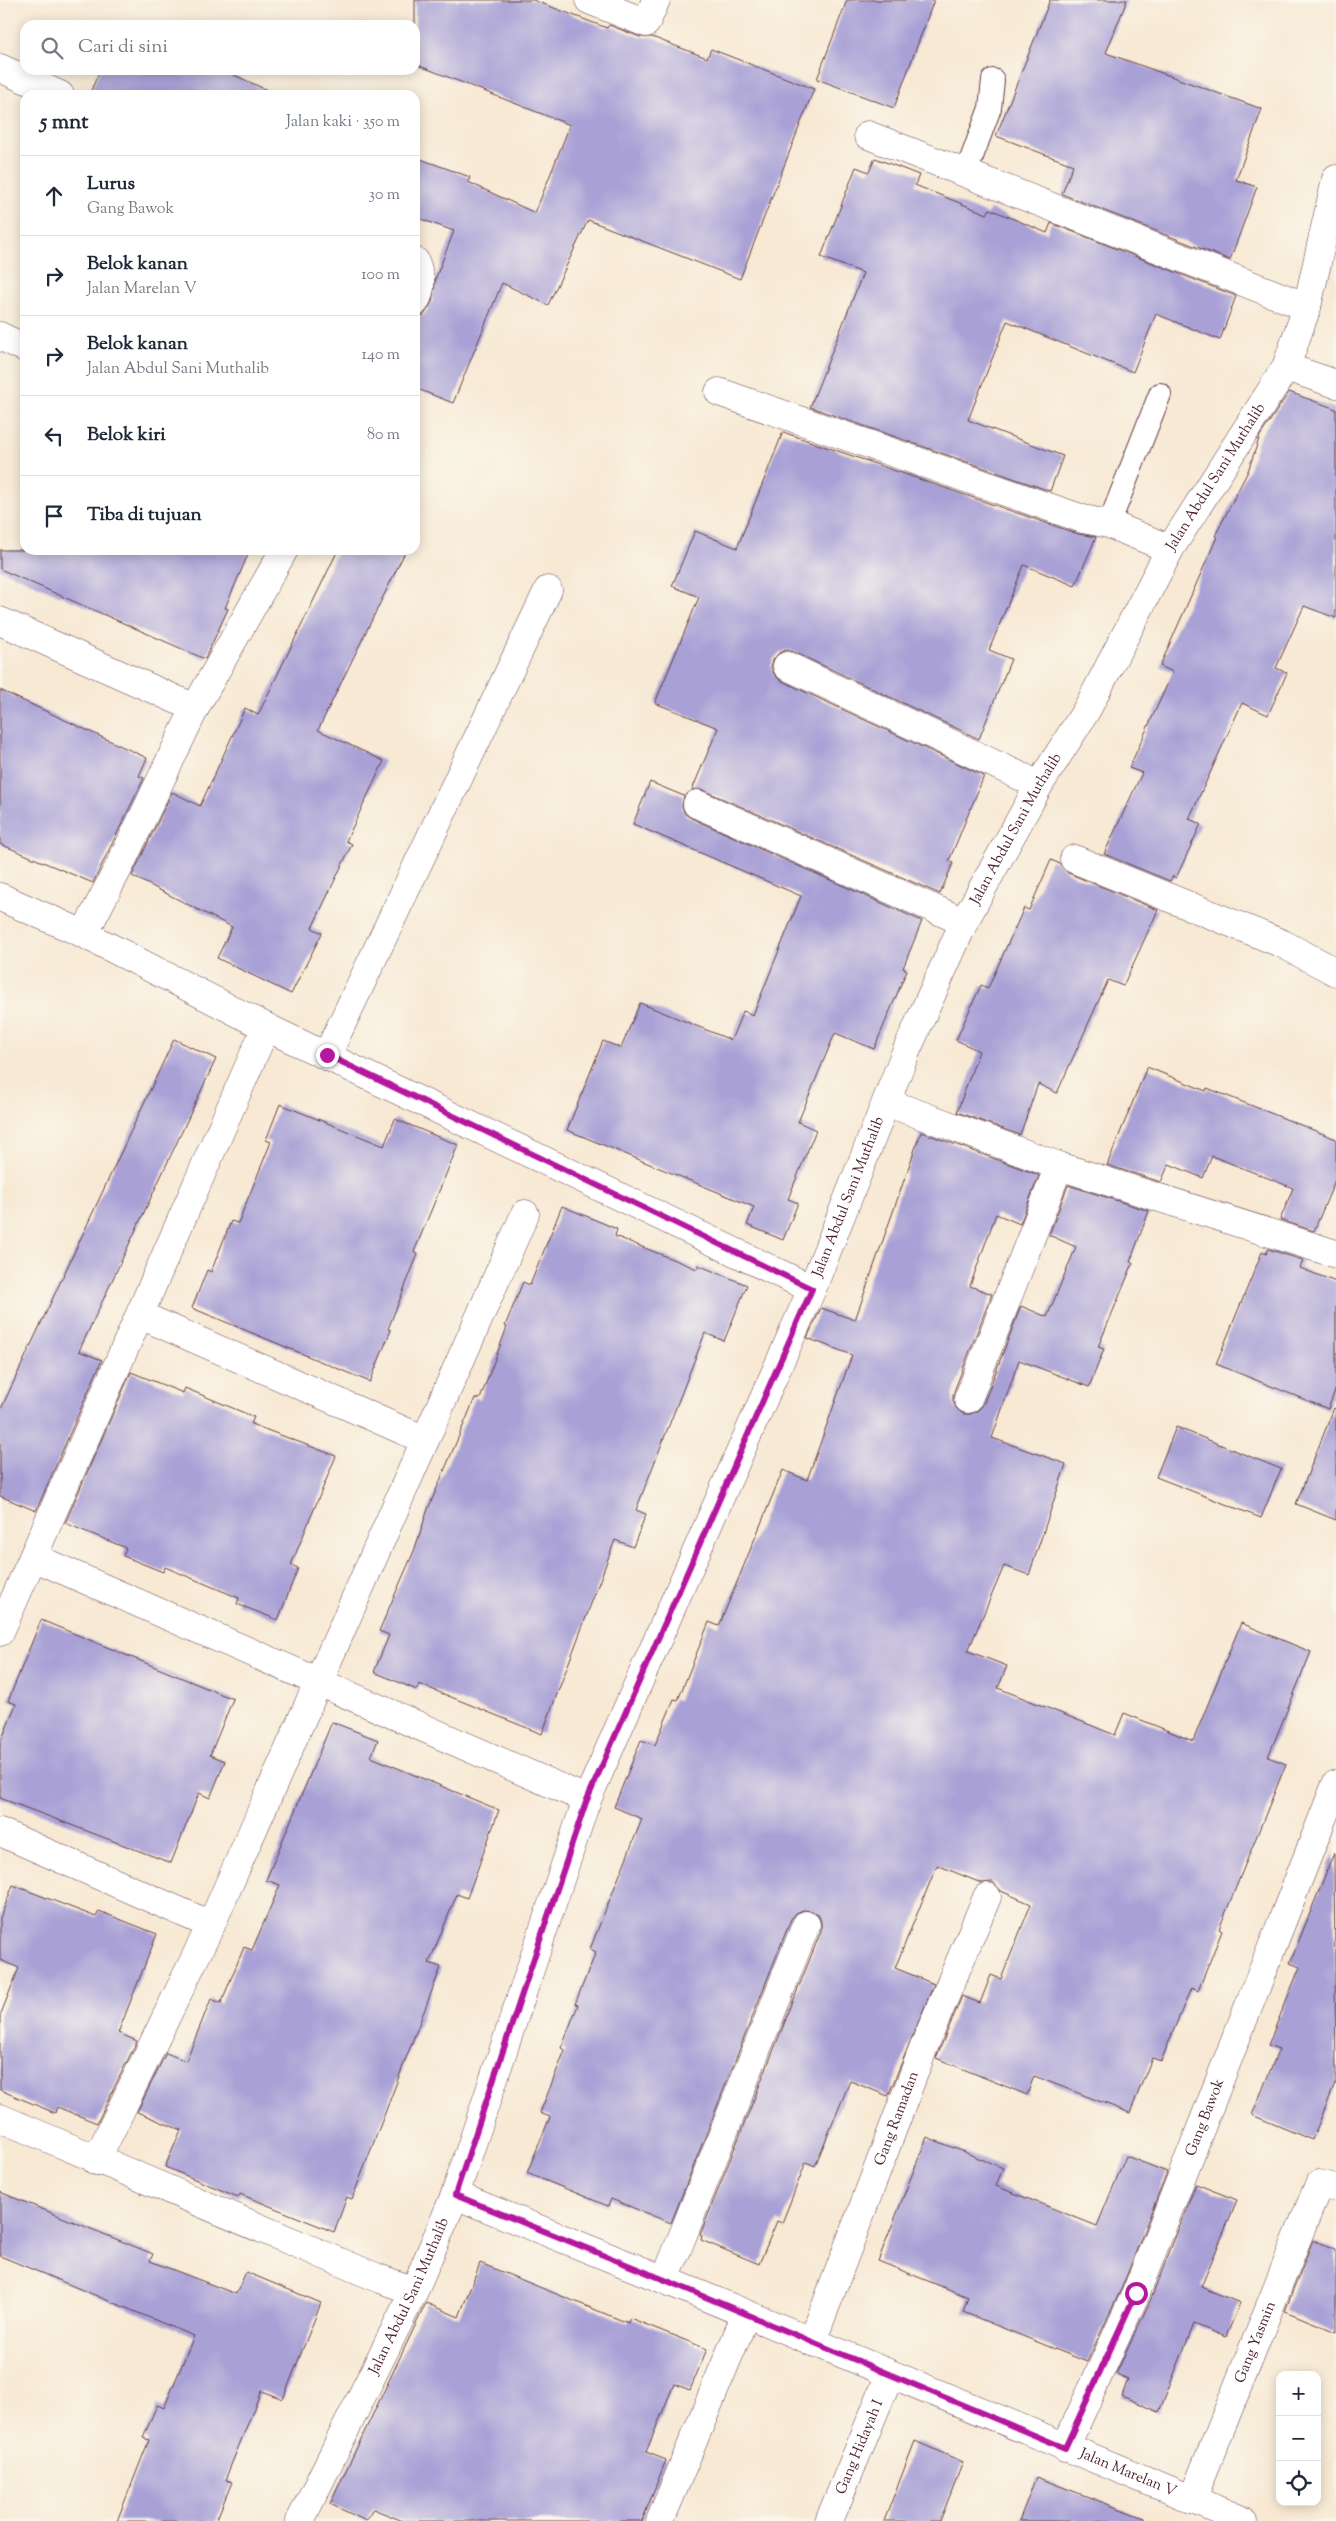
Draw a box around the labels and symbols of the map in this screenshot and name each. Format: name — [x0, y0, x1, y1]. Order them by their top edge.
street label: Jalan Abdul Sani Muthalib — [1161, 399, 1271, 556]
street label: Jalan Abdul Sani Muthalib — [965, 749, 1067, 909]
route end — [316, 1044, 339, 1067]
street label: Jalan Abdul Sani Muthalib — [807, 1114, 890, 1281]
street label: Gang Ramadan — [869, 2068, 924, 2169]
street label: Gang Bawok — [1180, 2076, 1230, 2159]
street label: Jalan Abdul Sani Muthalib — [363, 2214, 455, 2379]
route start — [1125, 2282, 1148, 2305]
street label: Gang Yasmin — [1230, 2298, 1281, 2386]
street label: Gang Hidayah I — [831, 2396, 889, 2498]
street label: Jalan Marelan V — [1076, 2443, 1179, 2502]

